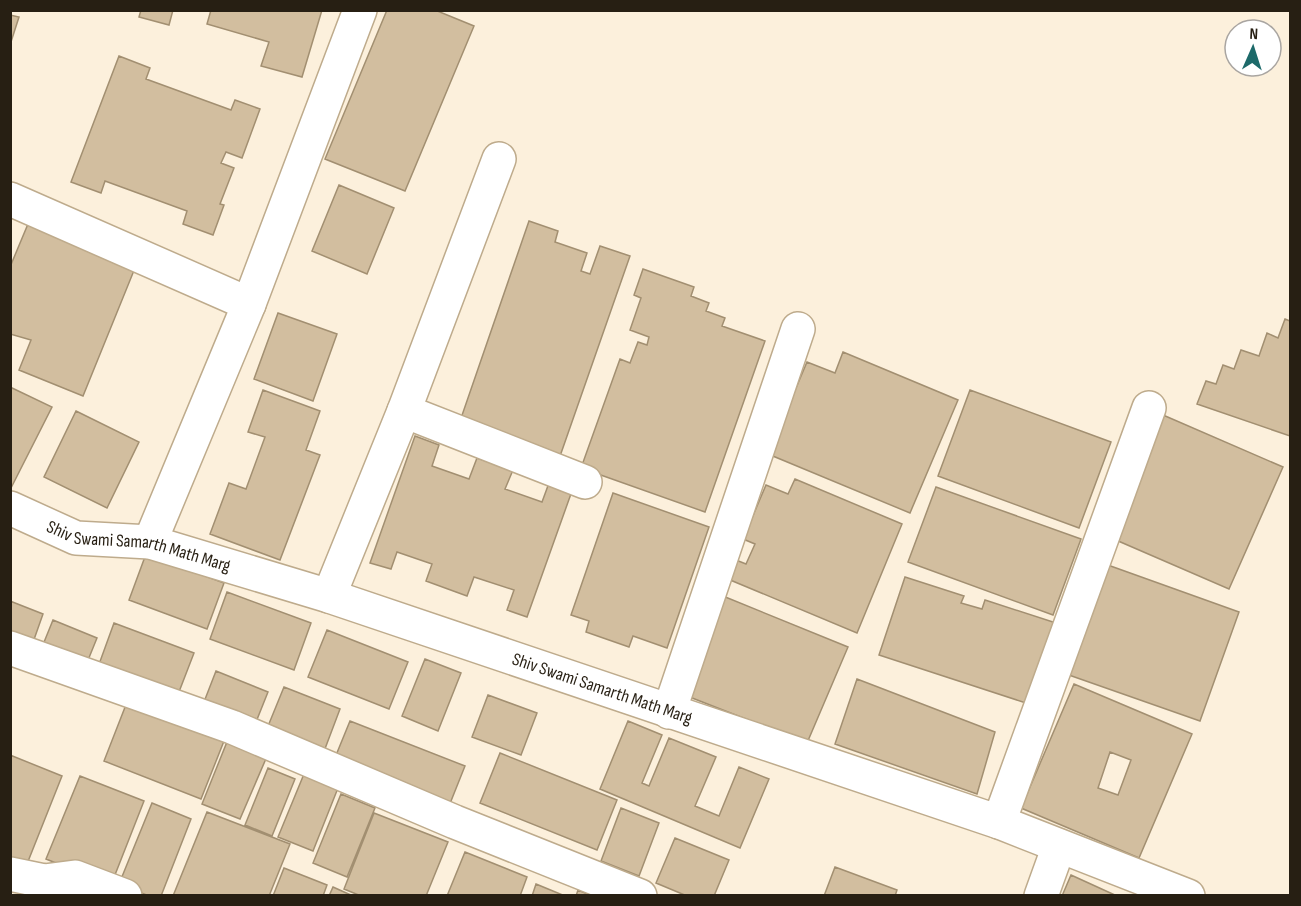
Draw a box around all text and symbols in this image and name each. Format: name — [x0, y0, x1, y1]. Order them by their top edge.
north arrow — [1223, 18, 1283, 78]
text: N — [1249, 25, 1258, 44]
street label: Shiv Swami Samarth Math Marg — [43, 516, 233, 577]
street label: Shiv Swami Samarth Math Marg — [509, 649, 695, 729]

